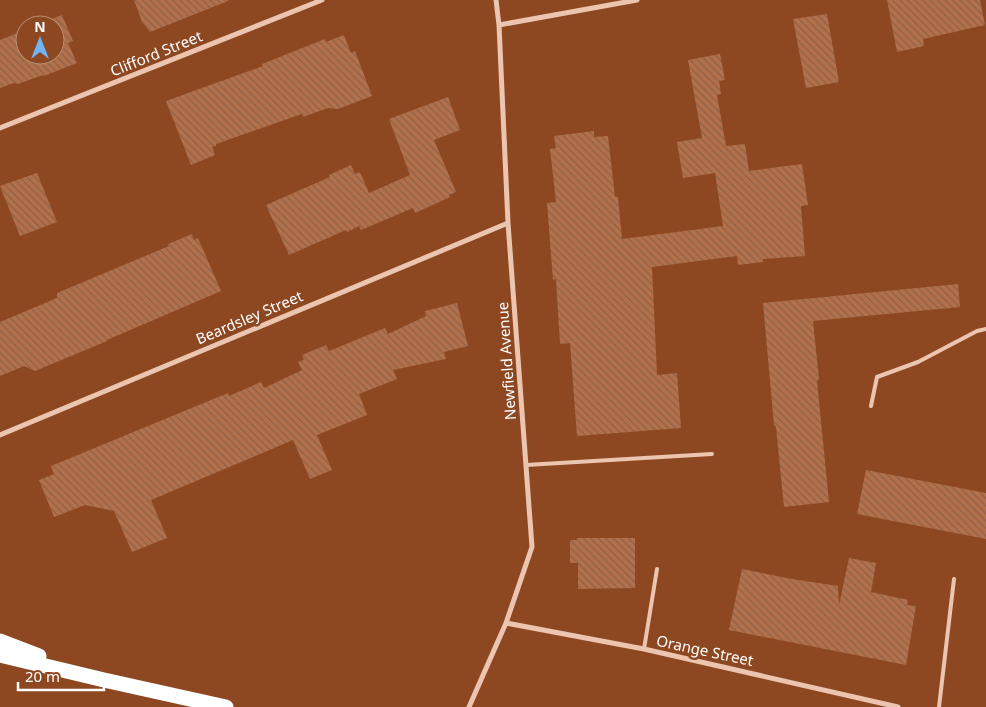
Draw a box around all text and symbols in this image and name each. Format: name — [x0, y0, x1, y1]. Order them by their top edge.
north arrow — [15, 15, 65, 65]
text: N — [34, 17, 46, 36]
street label: Clifford Street — [107, 25, 205, 81]
street label: Beardsley Street — [192, 285, 306, 349]
street label: Newfield Avenue — [492, 301, 520, 421]
street label: Orange Street — [655, 630, 756, 670]
scale bar — [18, 660, 104, 692]
text: 20 m — [25, 666, 60, 686]

